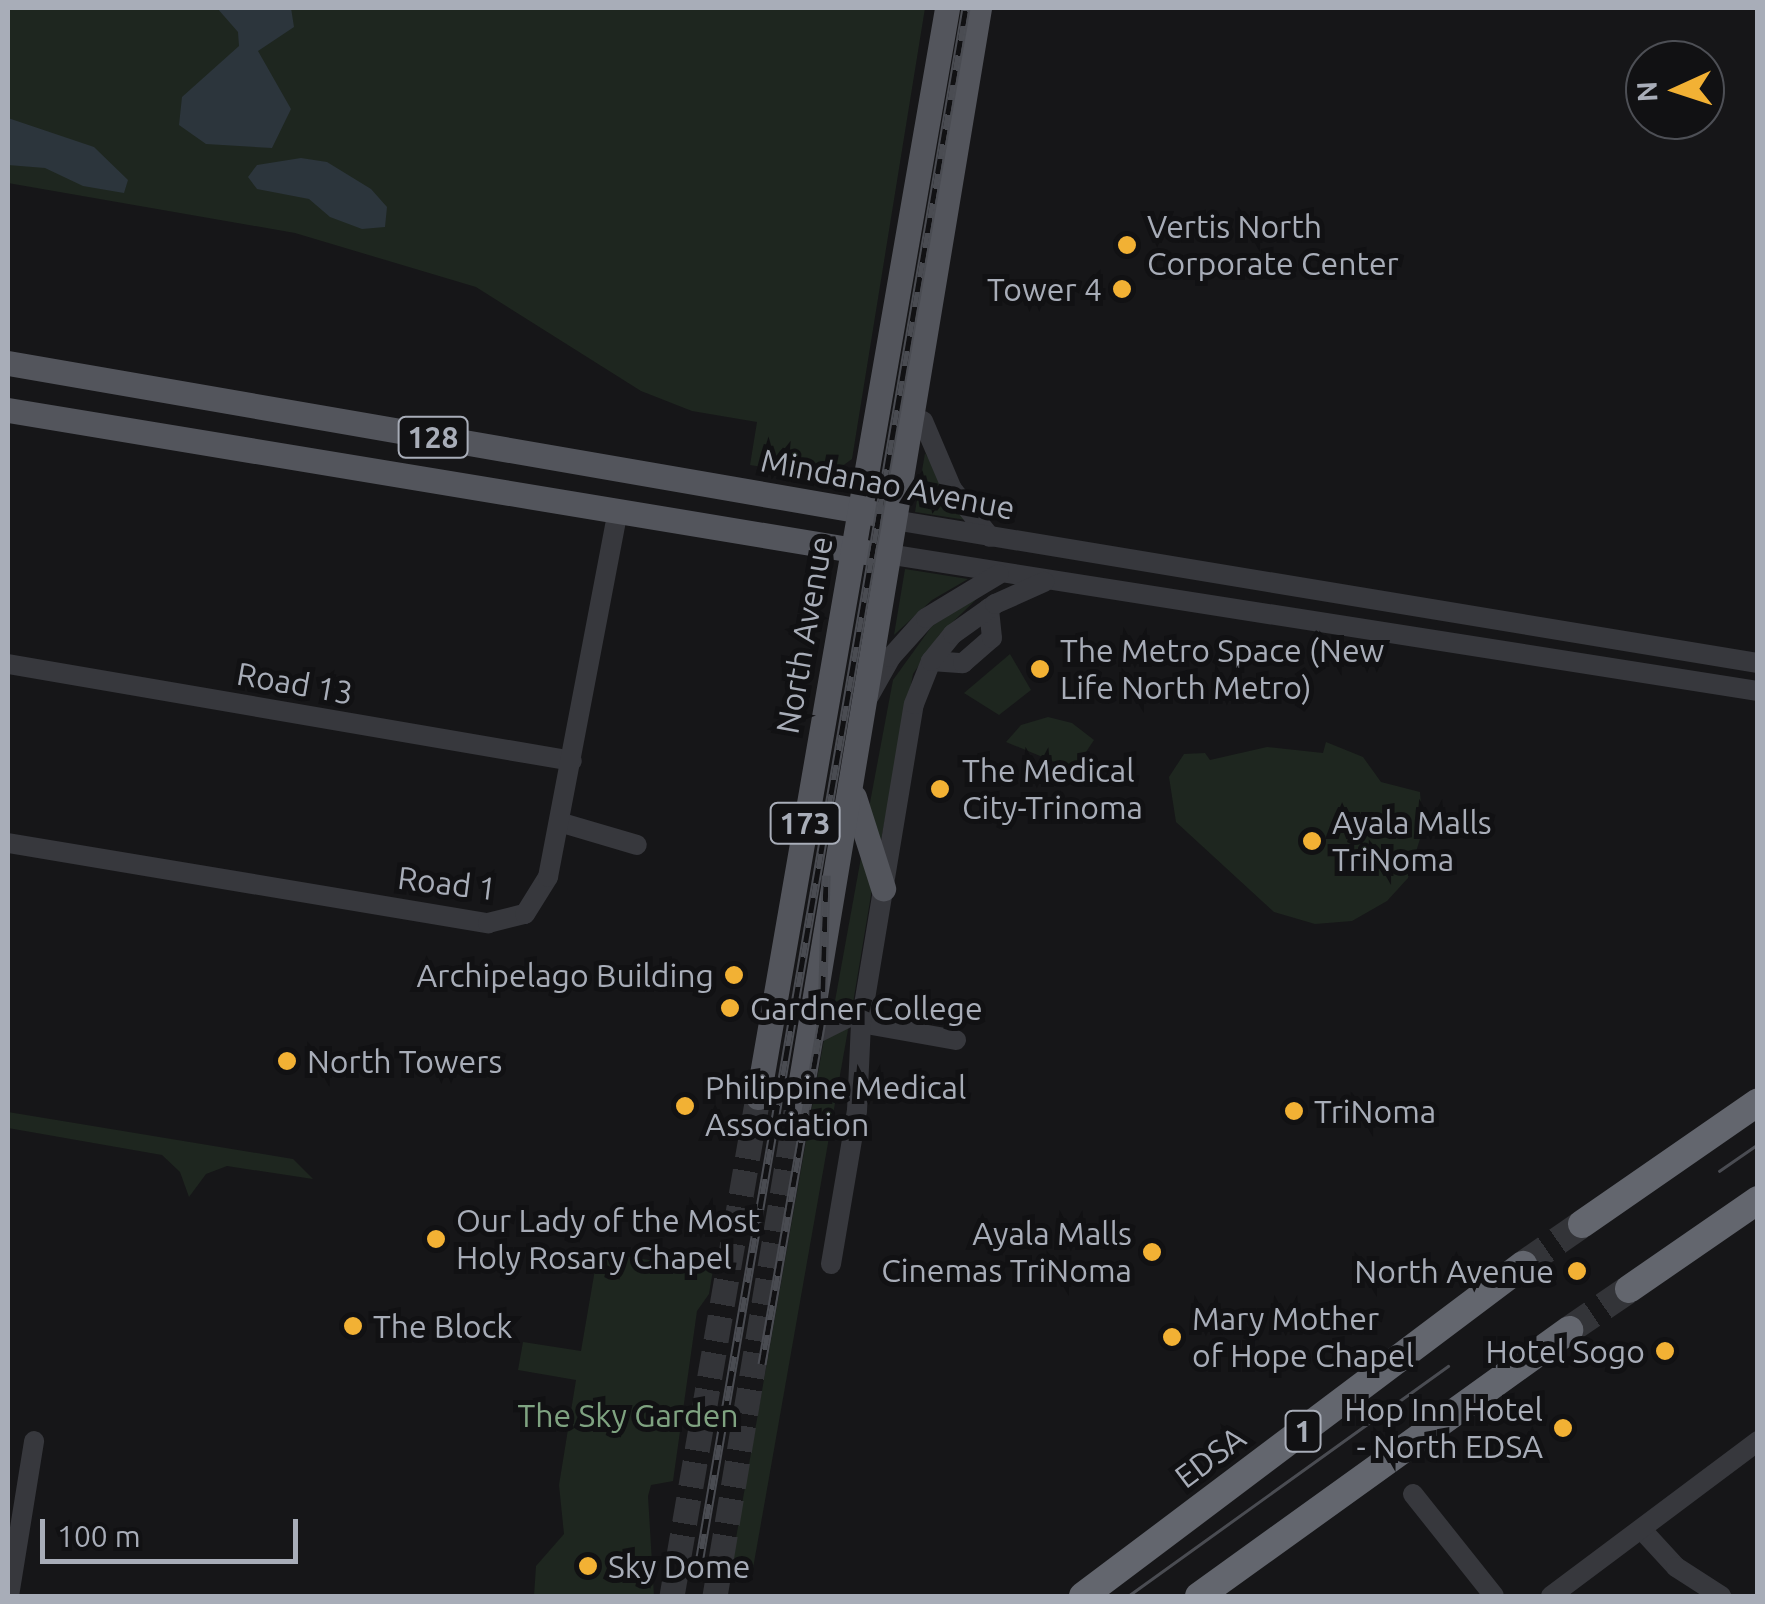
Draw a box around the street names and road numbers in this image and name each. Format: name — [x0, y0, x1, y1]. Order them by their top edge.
road number: 128 — [396, 412, 470, 462]
street label: Mindanao Avenue — [758, 441, 1018, 527]
street label: North Avenue — [768, 533, 840, 737]
street label: Road 13 — [234, 654, 356, 712]
road number: 173 — [768, 798, 842, 848]
street label: Road 1 — [395, 858, 499, 908]
road number: 1 — [1283, 1406, 1323, 1456]
street label: EDSA — [1167, 1418, 1253, 1496]

